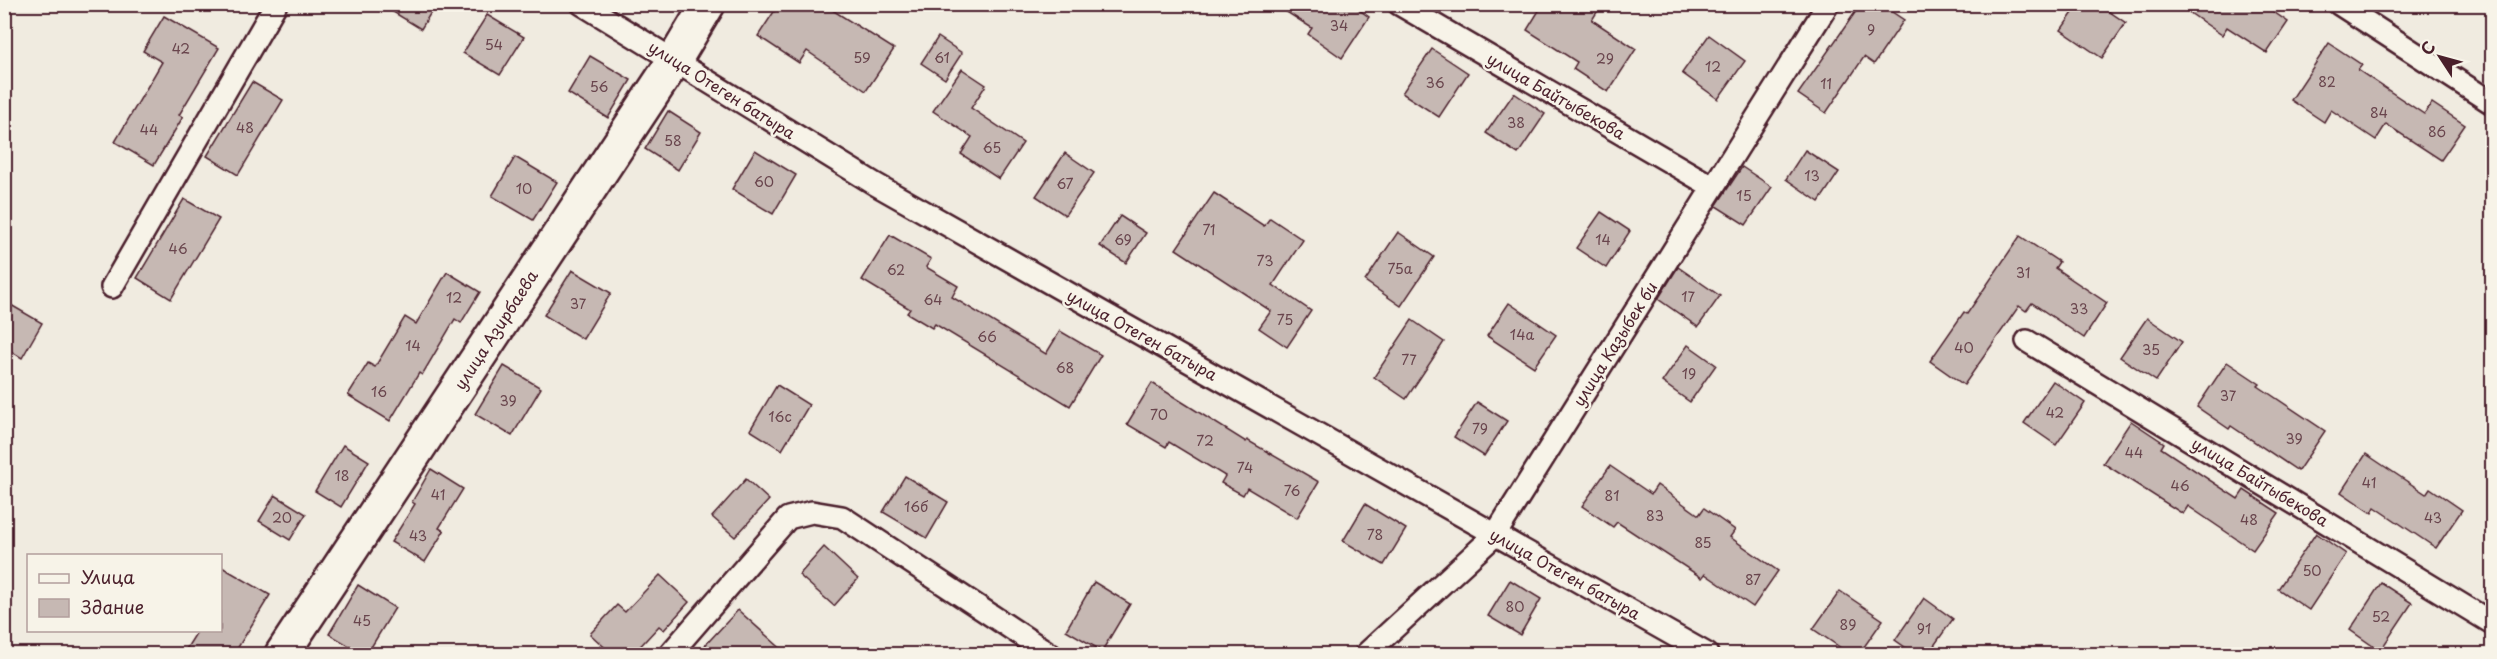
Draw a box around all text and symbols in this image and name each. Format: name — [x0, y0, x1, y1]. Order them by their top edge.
house number: 34 — [1330, 15, 1348, 36]
house number: 9 — [1867, 19, 1875, 40]
north arrow — [2410, 27, 2470, 87]
house number: 54 — [485, 34, 503, 55]
street label: улица Отеген батыра — [644, 34, 801, 144]
text: С — [2414, 36, 2440, 60]
house number: 42 — [172, 38, 190, 59]
street label: улица Байтыбекова — [1483, 46, 1630, 145]
house number: 59 — [853, 47, 871, 68]
house number: 61 — [934, 47, 950, 68]
house number: 29 — [1596, 48, 1614, 69]
house number: 12 — [1705, 56, 1721, 77]
house number: 82 — [2318, 71, 2336, 92]
house number: 36 — [1425, 72, 1445, 93]
house number: 11 — [1820, 73, 1832, 94]
house number: 56 — [590, 76, 609, 97]
house number: 84 — [2370, 102, 2388, 123]
house number: 38 — [1507, 112, 1525, 133]
house number: 48 — [236, 117, 254, 138]
house number: 44 — [140, 119, 158, 140]
house number: 86 — [2428, 121, 2446, 142]
house number: 58 — [664, 130, 682, 151]
house number: 65 — [983, 137, 1001, 158]
house number: 13 — [1804, 165, 1820, 186]
house number: 60 — [754, 171, 774, 192]
house number: 67 — [1056, 173, 1074, 194]
house number: 10 — [516, 178, 532, 199]
house number: 15 — [1736, 185, 1752, 206]
house number: 71 — [1202, 219, 1216, 240]
house number: 69 — [1114, 229, 1132, 250]
house number: 14 — [1595, 229, 1611, 250]
house number: 46 — [168, 238, 188, 259]
house number: 73 — [1257, 250, 1273, 271]
house number: 75а — [1387, 258, 1413, 279]
house number: 62 — [887, 259, 905, 280]
house number: 31 — [2016, 262, 2030, 283]
street label: улица Азирбаева — [447, 265, 543, 394]
street label: улица Казыбек би — [1566, 276, 1662, 410]
street label: улица Отеген батыра — [1063, 283, 1222, 386]
house number: 17 — [1681, 286, 1695, 307]
house number: 12 — [446, 287, 462, 308]
house number: 64 — [923, 289, 943, 310]
house number: 37 — [570, 293, 587, 314]
house number: 33 — [2070, 298, 2088, 319]
house number: 75 — [1277, 309, 1293, 330]
house number: 14а — [1510, 324, 1534, 345]
house number: 66 — [977, 326, 997, 347]
house number: 14 — [405, 335, 421, 356]
house number: 40 — [1954, 337, 1974, 358]
house number: 35 — [2142, 339, 2160, 360]
house number: 77 — [1401, 349, 1417, 370]
house number: 68 — [1056, 357, 1074, 378]
house number: 19 — [1682, 363, 1696, 384]
house number: 16 — [371, 381, 387, 402]
house number: 37 — [2220, 385, 2237, 406]
house number: 39 — [499, 390, 517, 411]
house number: 42 — [2046, 402, 2064, 423]
house number: 70 — [1150, 404, 1168, 425]
house number: 16с — [768, 406, 792, 427]
house number: 79 — [1472, 418, 1488, 439]
house number: 39 — [2285, 428, 2303, 449]
house number: 72 — [1196, 430, 1214, 451]
street label: улица Байтыбекова — [2188, 431, 2334, 532]
house number: 44 — [2125, 442, 2143, 463]
house number: 74 — [1237, 457, 1253, 478]
house number: 18 — [334, 465, 350, 486]
house number: 41 — [2362, 472, 2376, 493]
house number: 46 — [2170, 475, 2190, 496]
house number: 76 — [1284, 480, 1301, 501]
house number: 41 — [431, 484, 445, 505]
house number: 81 — [1605, 485, 1619, 506]
house number: 16б — [904, 496, 929, 517]
house number: 83 — [1646, 505, 1664, 526]
house number: 20 — [272, 507, 292, 528]
house number: 43 — [2424, 507, 2442, 528]
house number: 48 — [2240, 509, 2258, 530]
street label: улица Отеген батыра — [1486, 522, 1645, 625]
house number: 78 — [1367, 524, 1383, 545]
house number: 43 — [409, 525, 427, 546]
house number: 85 — [1694, 532, 1712, 553]
legend — [27, 554, 222, 632]
house number: 50 — [2302, 560, 2322, 581]
text: Улица — [81, 563, 135, 590]
house number: 87 — [1745, 569, 1761, 590]
text: Здание — [81, 593, 144, 620]
house number: 80 — [1506, 596, 1524, 617]
house number: 52 — [2372, 606, 2390, 627]
house number: 45 — [353, 610, 371, 631]
house number: 89 — [1840, 614, 1856, 635]
house number: 91 — [1917, 618, 1931, 639]

